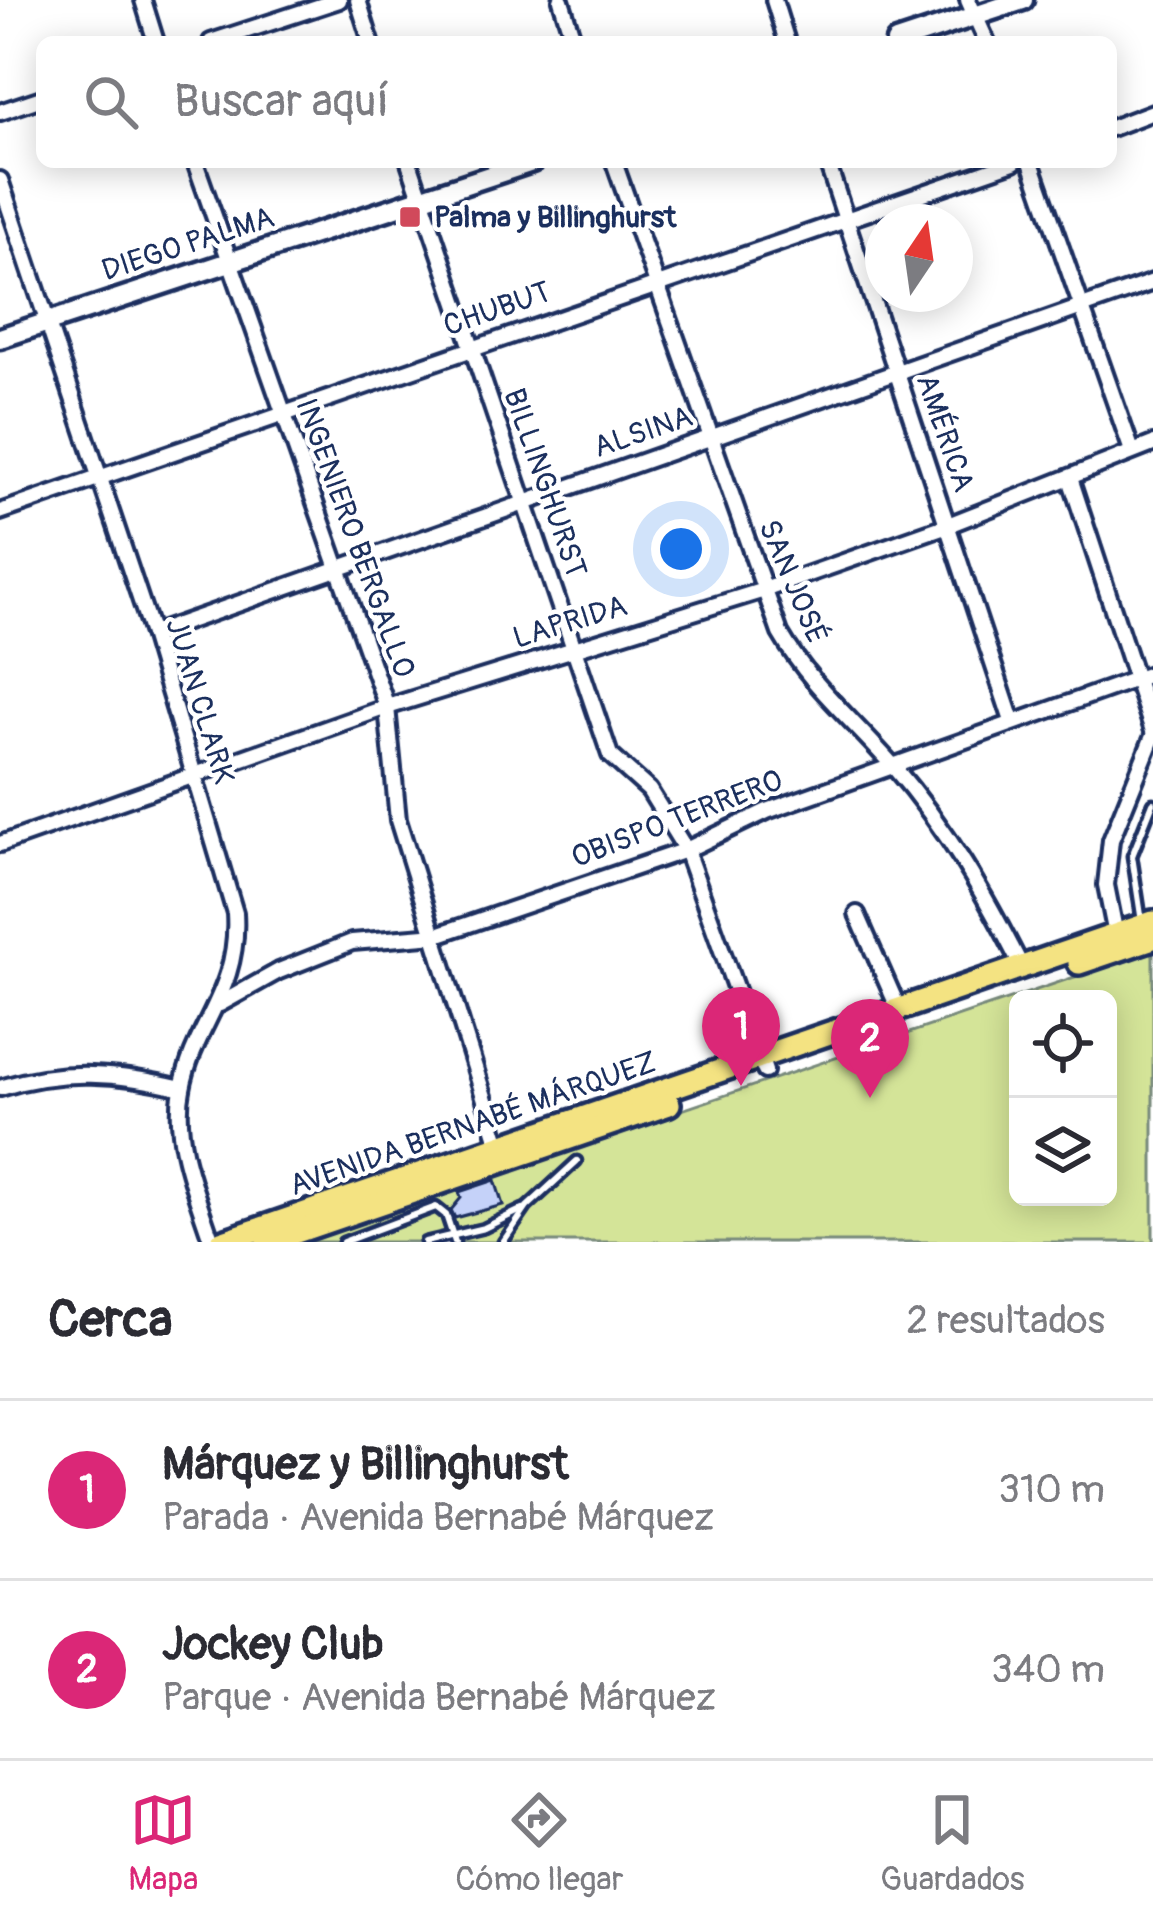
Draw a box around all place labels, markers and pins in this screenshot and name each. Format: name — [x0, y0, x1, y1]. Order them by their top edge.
place label: Palma y Billinghurst — [434, 199, 677, 236]
marker: Palma y Billinghurst — [397, 204, 423, 230]
pin: 1 — [702, 987, 780, 1086]
pin: 2 — [831, 999, 909, 1098]

